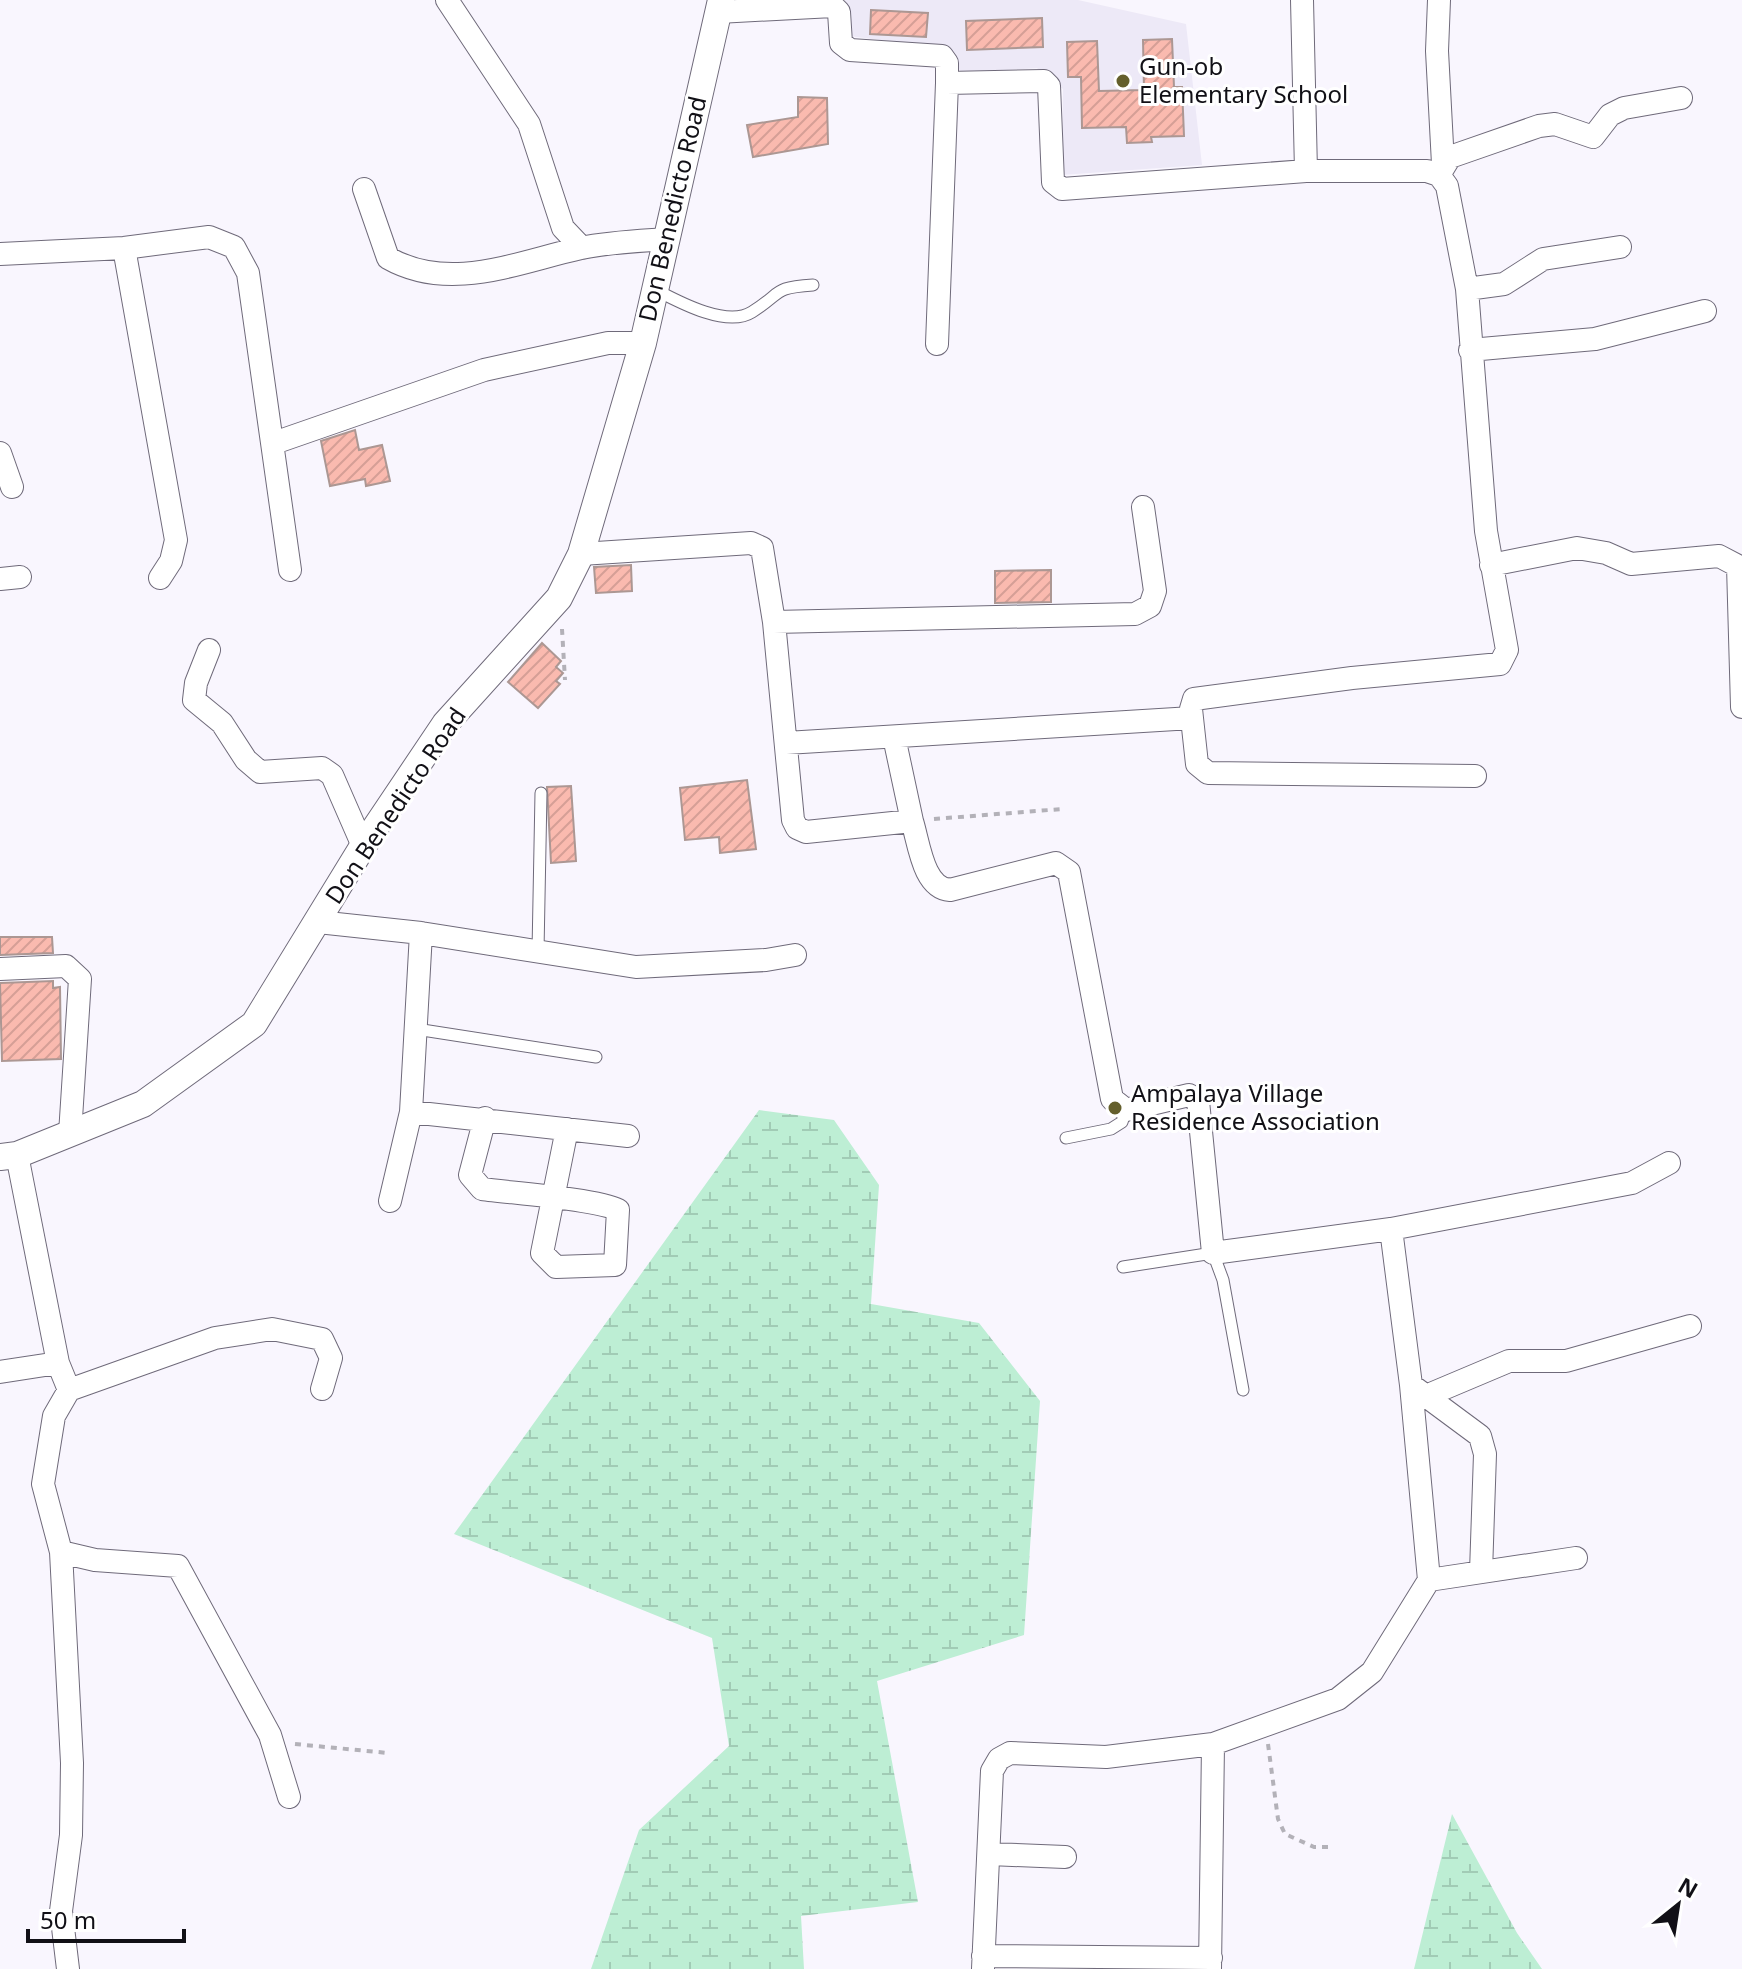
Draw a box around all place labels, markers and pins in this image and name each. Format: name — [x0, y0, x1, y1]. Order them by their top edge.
place label: Gun-ob Elementary School — [1139, 49, 1348, 110]
marker: Gun-ob Elementary School — [1114, 72, 1132, 90]
place label: Ampalaya Village Residence Association — [1131, 1076, 1380, 1137]
marker: Ampalaya Village Residence Association — [1106, 1099, 1124, 1117]

